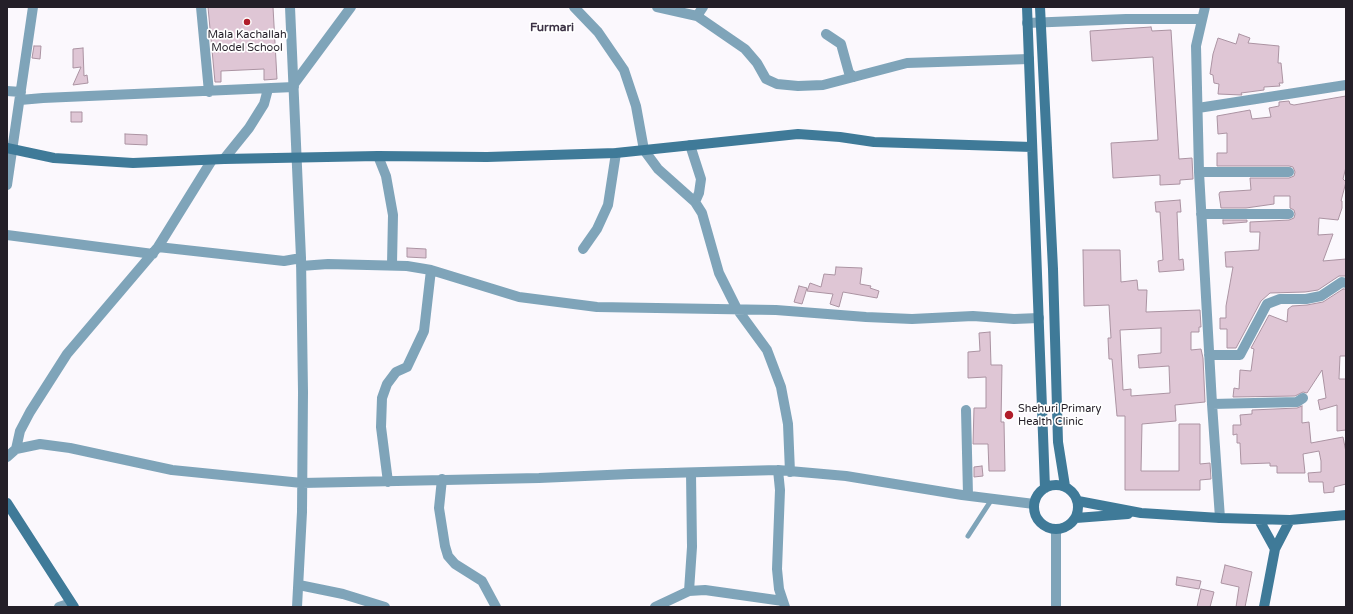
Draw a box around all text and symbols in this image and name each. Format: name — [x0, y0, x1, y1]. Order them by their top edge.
marker: Mala Kachallah Model School — [242, 17, 252, 27]
district label: Furmari — [530, 21, 574, 35]
place label: Mala Kachallah Model School — [207, 28, 287, 54]
place label: Shehuri Primary Health Clinic — [1018, 402, 1101, 428]
marker: Shehuri Primary Health Clinic — [1003, 409, 1015, 421]

